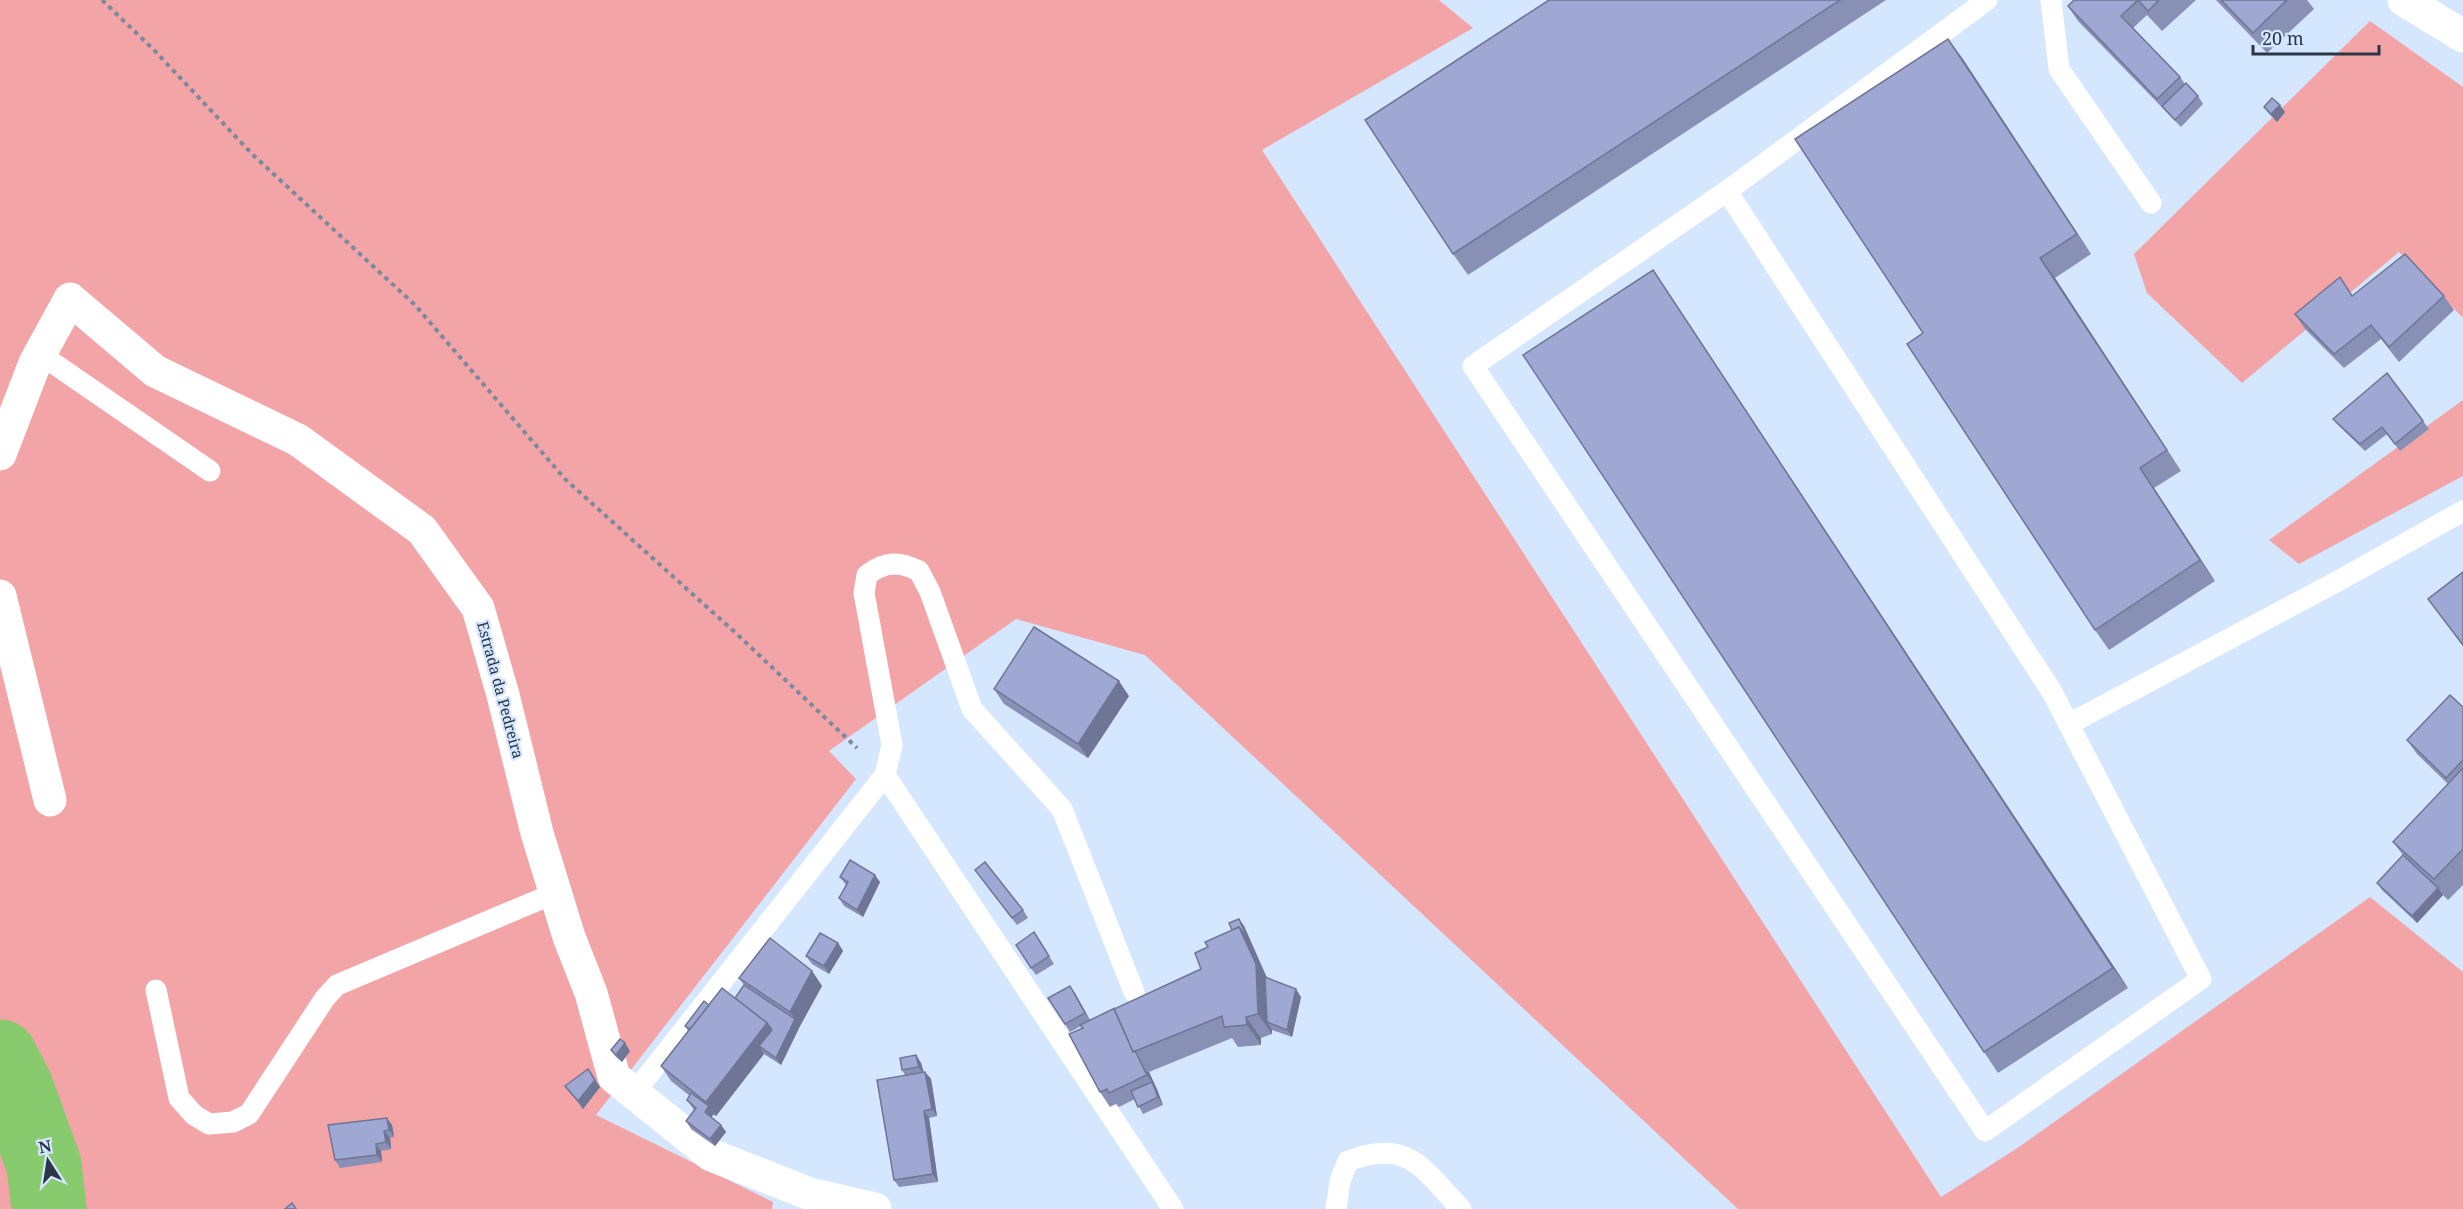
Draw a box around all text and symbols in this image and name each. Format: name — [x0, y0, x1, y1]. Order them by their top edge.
scale bar — [2253, 18, 2379, 56]
text: 20 m — [2262, 26, 2304, 50]
street label: Estrada da Pedreira — [473, 619, 529, 760]
north arrow — [18, 1131, 78, 1191]
text: N — [36, 1134, 54, 1158]

